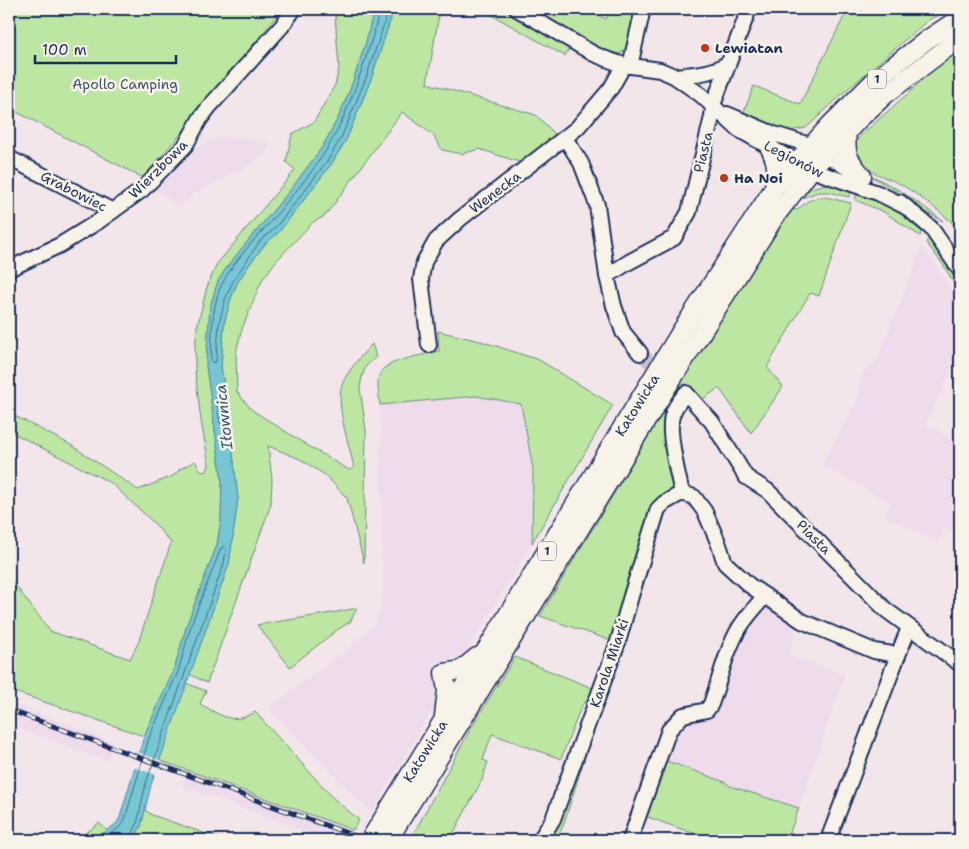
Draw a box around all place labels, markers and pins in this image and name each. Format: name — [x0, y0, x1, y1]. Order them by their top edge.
place label: Lewiatan — [715, 39, 783, 57]
marker: Lewiatan — [699, 42, 711, 54]
place label: Ha Noi — [734, 169, 783, 187]
marker: Ha Noi — [718, 172, 730, 184]

